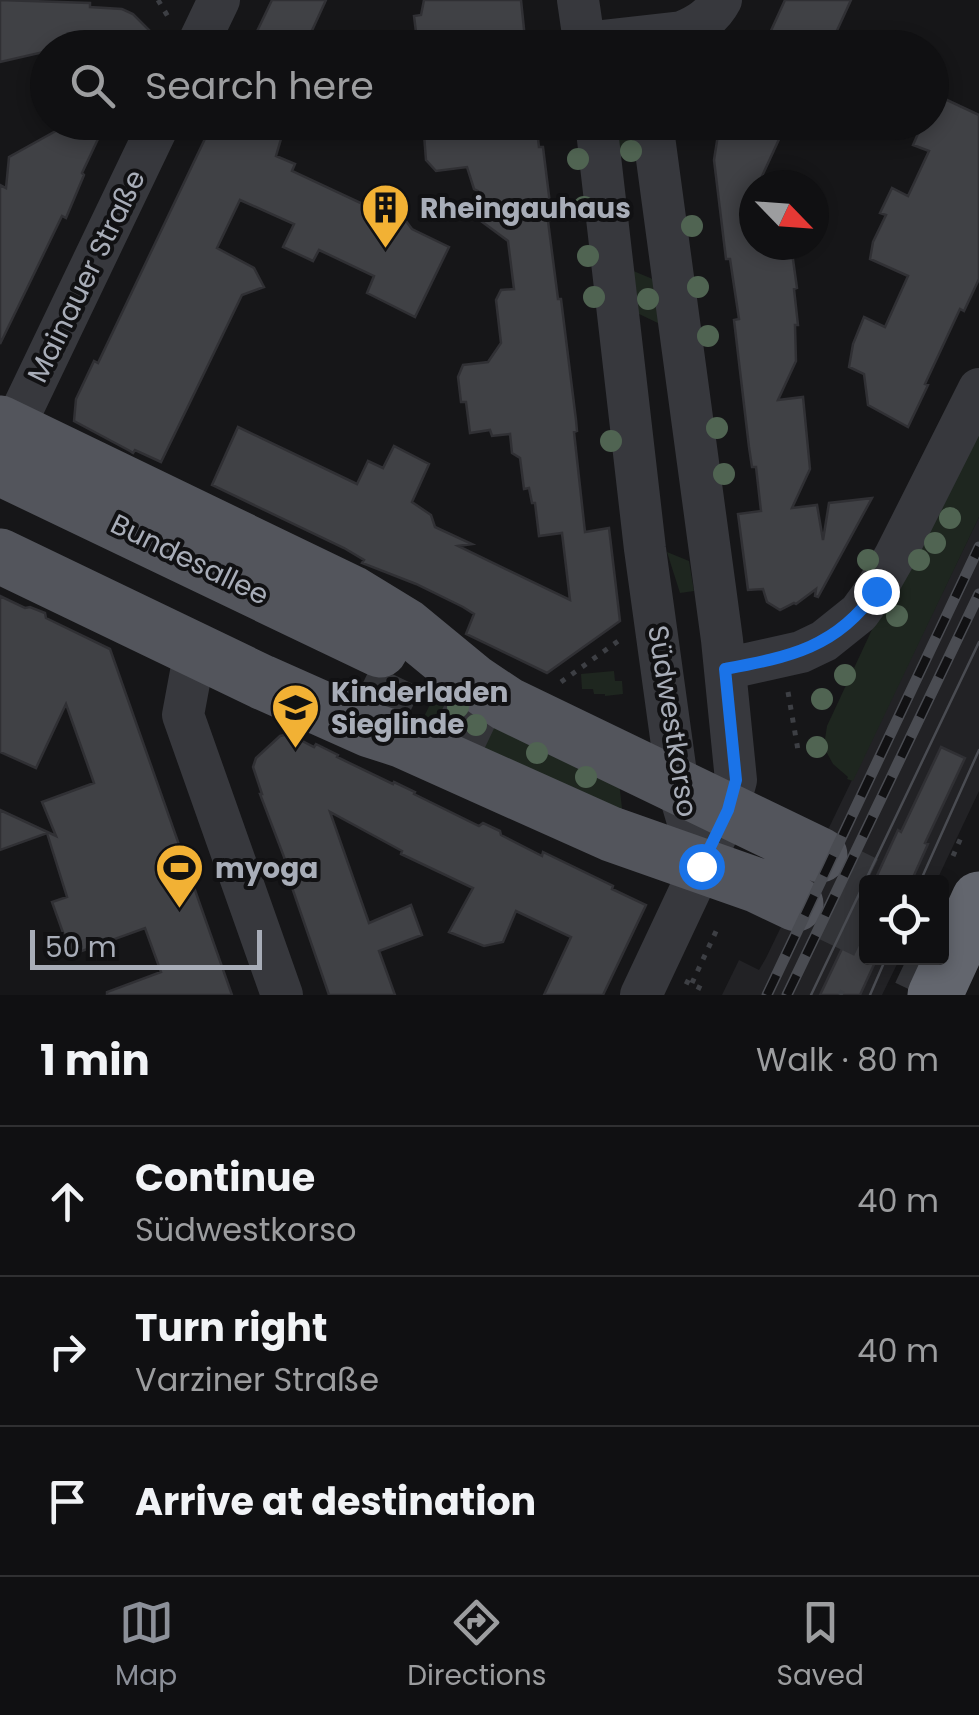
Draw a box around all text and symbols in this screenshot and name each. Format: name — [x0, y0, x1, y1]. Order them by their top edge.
search box — [30, 30, 949, 140]
icon: search — [65, 58, 120, 113]
text: Search here — [145, 59, 374, 112]
street label: Mainauer Straße — [18, 163, 155, 389]
north arrow — [739, 170, 829, 260]
building icon: Rheingauhaus — [359, 182, 411, 250]
place label: Rheingauhaus — [420, 189, 631, 228]
street label: Bundesallee — [104, 504, 275, 615]
route end — [854, 569, 900, 615]
street label: Südwestkorso — [638, 622, 707, 820]
place label: Kinderladen Sieglinde — [331, 673, 508, 744]
school or university icon: Kinderladen Sieglinde — [270, 682, 322, 750]
sports icon: myoga — [154, 842, 206, 910]
route start — [679, 844, 725, 890]
place label: myoga — [215, 849, 318, 888]
map controls — [859, 875, 949, 965]
button: locate — [859, 875, 949, 965]
scale bar — [30, 925, 262, 970]
text: 50 m — [45, 928, 116, 967]
text: 1 min — [40, 1031, 150, 1090]
text: Walk · 80 m — [756, 1037, 939, 1082]
text: Continue — [135, 1151, 315, 1204]
icon: ahead — [40, 1174, 95, 1229]
text: 40 m — [857, 1178, 939, 1223]
text: Südwestkorso — [135, 1207, 356, 1252]
text: Turn right — [135, 1301, 327, 1354]
icon: right — [40, 1324, 95, 1379]
text: 40 m — [857, 1328, 939, 1373]
text: Varziner Straße — [135, 1357, 379, 1402]
icon: arrive — [40, 1474, 95, 1529]
text: Arrive at destination — [135, 1475, 536, 1528]
tab: Map — [115, 1595, 177, 1697]
tab: Directions — [407, 1595, 546, 1697]
tab: Saved — [777, 1595, 864, 1697]

